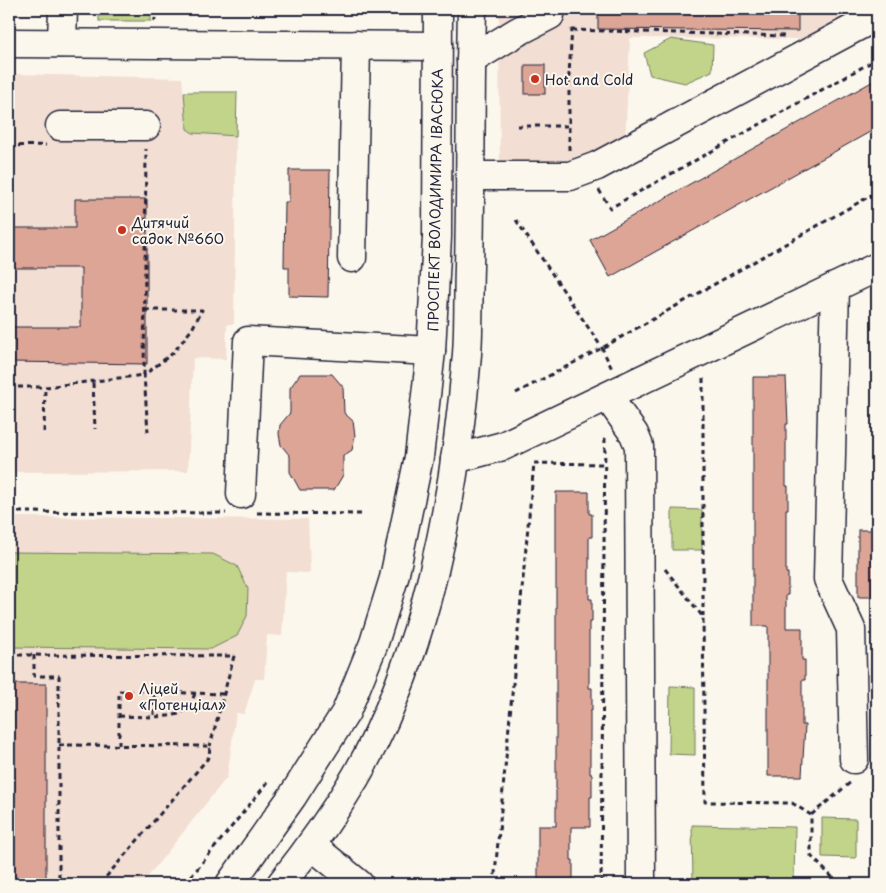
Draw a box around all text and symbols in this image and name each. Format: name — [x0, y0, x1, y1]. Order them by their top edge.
street label: ПРОСПЕКТ ВОЛОДИМИРА ІВАСЮКА — [422, 68, 448, 332]
place label: Hot and Cold — [545, 69, 633, 90]
marker: Hot and Cold — [529, 73, 541, 85]
place label: Дитячий садок №660 — [131, 212, 224, 249]
marker: Дитячий садок №660 — [116, 224, 128, 236]
place label: Ліцей «Потенціал» — [139, 678, 226, 715]
marker: Ліцей «Потенціал» — [123, 690, 135, 702]

